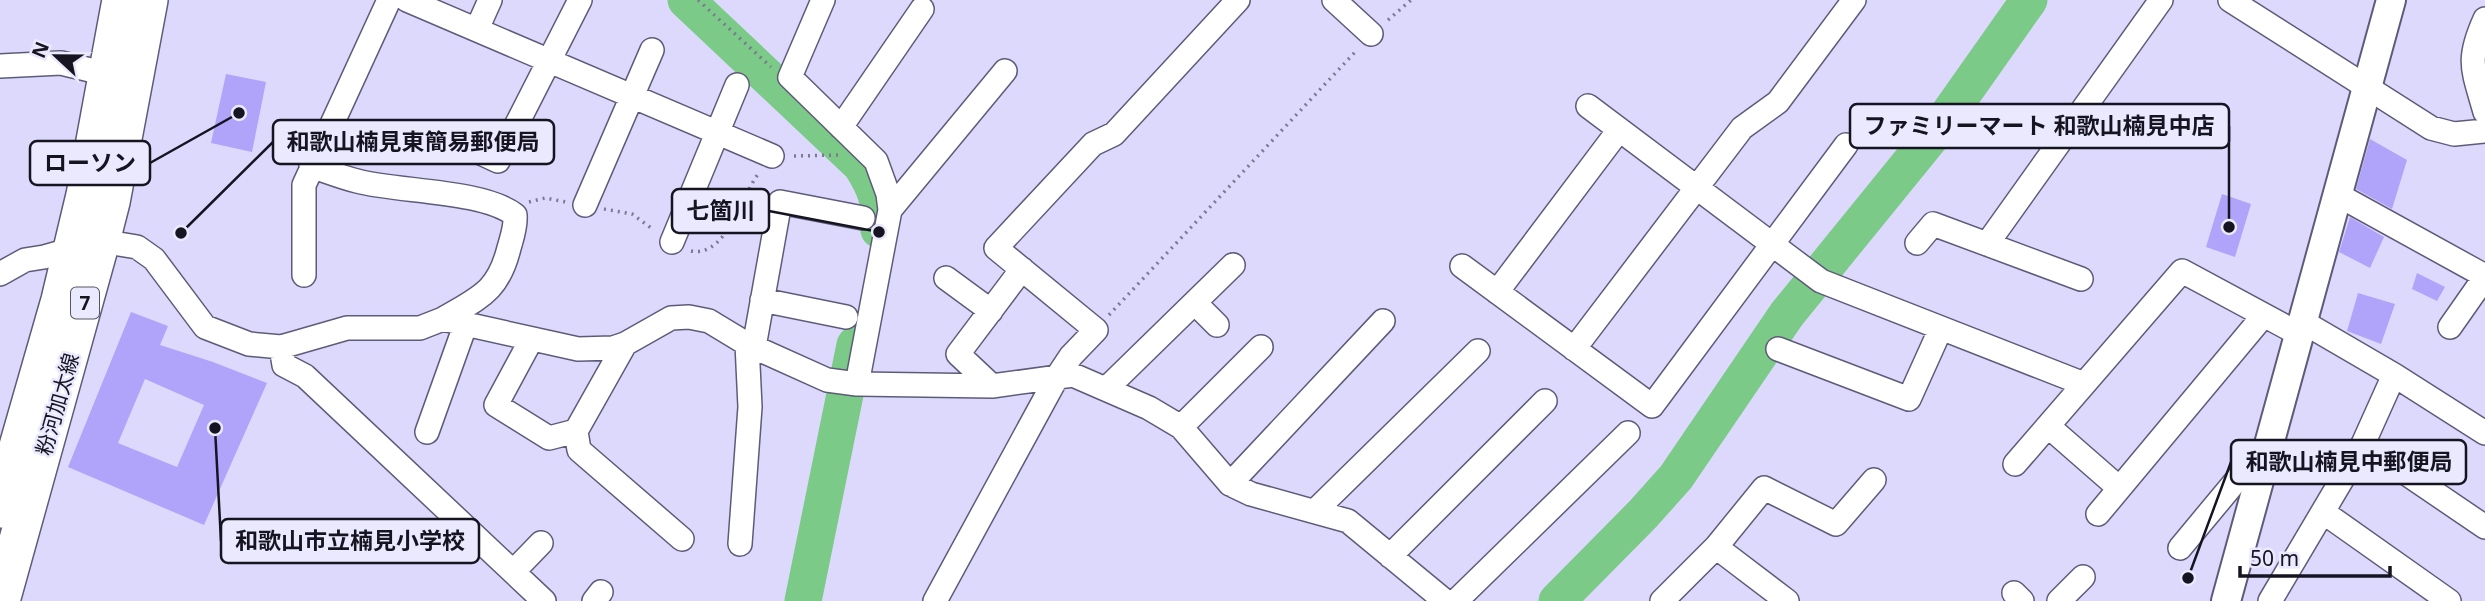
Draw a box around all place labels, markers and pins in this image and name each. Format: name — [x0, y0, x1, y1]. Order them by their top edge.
callout: ファミリーマート 和歌山楠見中店 — [1850, 104, 2229, 148]
callout: 和歌山楠見東簡易郵便局 — [273, 120, 554, 164]
callout: ローソン — [30, 141, 150, 185]
callout: 七箇川 — [672, 189, 769, 233]
callout: 和歌山楠見中郵便局 — [2231, 440, 2466, 484]
callout: 和歌山市立楠見小学校 — [221, 519, 479, 563]

